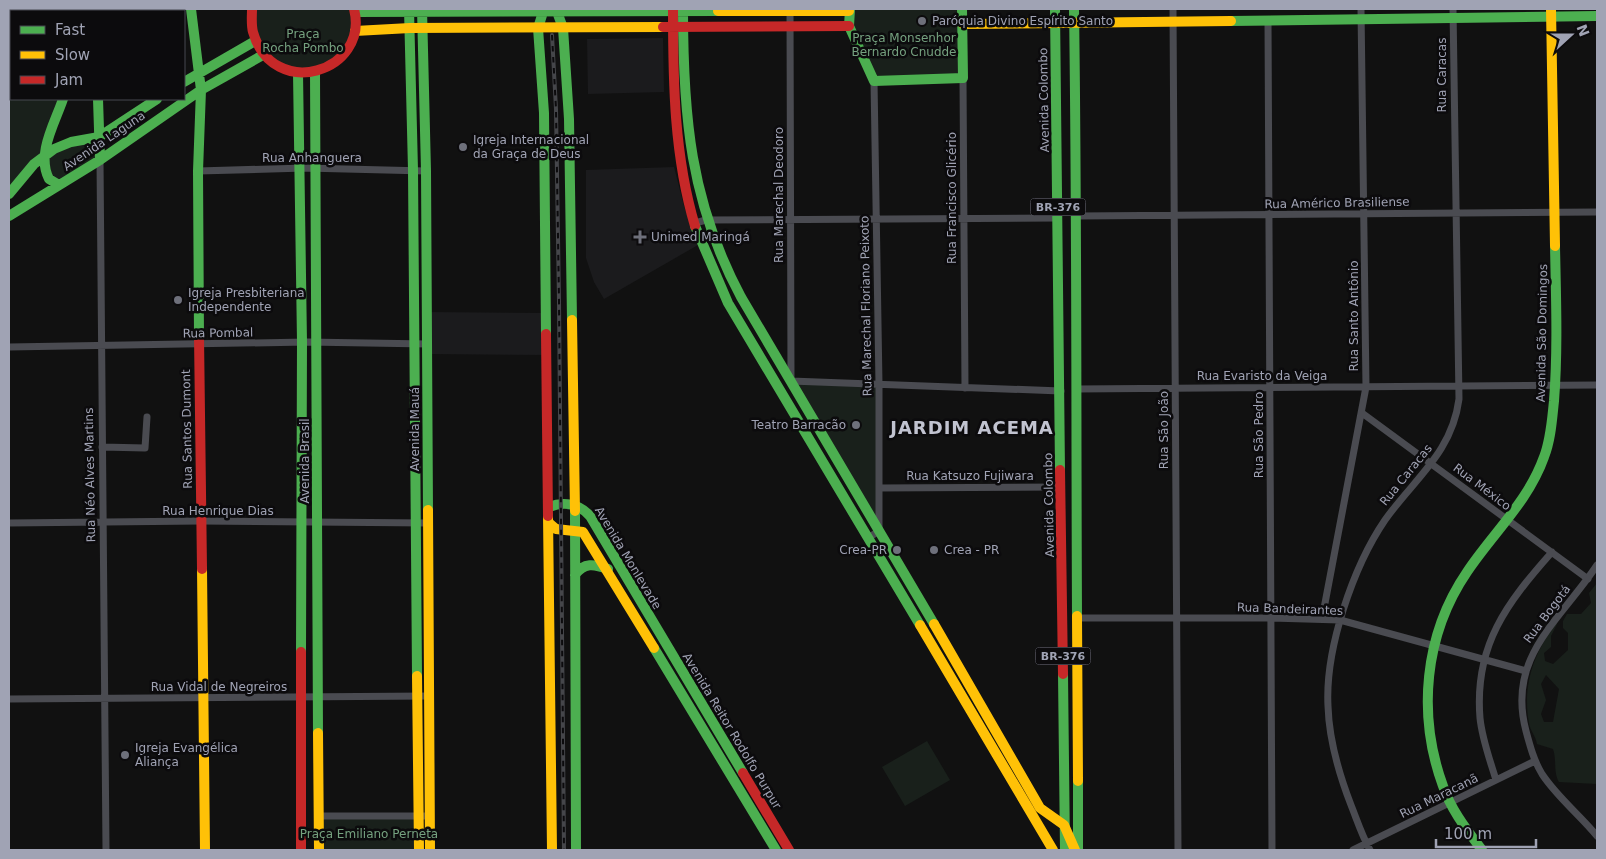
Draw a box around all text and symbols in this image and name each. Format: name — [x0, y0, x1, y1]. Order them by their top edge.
legend — [10, 10, 185, 100]
north arrow — [1546, 10, 1596, 60]
place label: Paróquia Divino Espírito Santo — [932, 14, 1113, 28]
marker: Paróquia Divino Espírito Santo — [916, 15, 928, 27]
text: Fast — [55, 21, 85, 39]
text: N — [1574, 22, 1593, 39]
park label: Praça Rocha Pombo — [262, 27, 344, 55]
park label: Praça Monsenhor Bernardo Cnudde — [852, 31, 957, 59]
street label: Rua Caracas — [1435, 38, 1449, 112]
text: Slow — [55, 46, 90, 64]
street label: Avenida Colombo — [1036, 48, 1052, 152]
text: Jam — [54, 71, 83, 89]
street label: Avenida Laguna — [60, 108, 148, 174]
street label: Rua Marechal Deodoro — [772, 127, 786, 263]
street label: Rua Francisco Glicério — [945, 132, 959, 264]
place label: Igreja Internacional da Graça de Deus — [473, 133, 589, 161]
marker: Igreja Internacional da Graça de Deus — [457, 141, 469, 153]
street label: Rua Anhanguera — [262, 151, 362, 165]
street label: Rua Américo Brasiliense — [1264, 195, 1410, 211]
road number: BR-376 — [1030, 198, 1086, 216]
street label: Rua Marechal Floriano Peixoto — [857, 216, 875, 396]
marker: Unimed Maringá — [633, 230, 647, 244]
place label: Unimed Maringá — [651, 230, 750, 244]
street label: Rua Santo Antônio — [1347, 260, 1361, 372]
street label: Avenida São Domingos — [1534, 264, 1550, 402]
place label: Igreja Presbiteriana Independente — [188, 286, 305, 314]
marker: Igreja Presbiteriana Independente — [172, 294, 184, 306]
street label: Rua Pombal — [183, 325, 253, 341]
street label: Rua Santos Dumont — [179, 369, 195, 489]
street label: Rua Evaristo da Veiga — [1197, 369, 1327, 383]
street label: Avenida Mauá — [408, 387, 422, 471]
street label: Rua São João — [1157, 391, 1171, 469]
street label: Rua São Pedro — [1252, 392, 1266, 478]
street label: Rua Néo Alves Martins — [82, 408, 98, 542]
district label: JARDIM ACEMA — [888, 417, 1054, 438]
street label: Avenida Brasil — [298, 418, 312, 504]
place label: Teatro Barracão — [751, 418, 846, 432]
marker: Teatro Barracão — [850, 419, 862, 431]
street label: Rua Caracas — [1377, 442, 1435, 508]
street label: Avenida Colombo — [1041, 453, 1057, 557]
street label: Rua México — [1450, 461, 1514, 513]
street label: Rua Katsuzo Fujiwara — [906, 469, 1034, 483]
street label: Rua Henrique Dias — [162, 504, 274, 518]
street label: Avenida Monlevade — [592, 504, 664, 612]
place label: Crea-PR — [839, 543, 887, 557]
place label: Crea - PR — [944, 543, 999, 557]
marker: Crea-PR — [891, 544, 903, 556]
marker: Crea - PR — [928, 544, 940, 556]
street label: Rua Bogotá — [1521, 582, 1573, 646]
street label: Rua Bandeirantes — [1237, 600, 1343, 618]
road number: BR-376 — [1036, 648, 1090, 664]
street label: Avenida Reitor Rodolfo Purpur — [680, 650, 784, 812]
street label: Rua Vidal de Negreiros — [151, 680, 287, 694]
place label: Igreja Evangélica Aliança — [135, 741, 238, 769]
marker: Igreja Evangélica Aliança — [119, 749, 131, 761]
street label: Rua Maracanã — [1398, 771, 1480, 821]
scale bar — [1436, 816, 1536, 848]
text: 100 m — [1444, 825, 1492, 843]
park label: Praça Emiliano Perneta — [300, 827, 438, 841]

